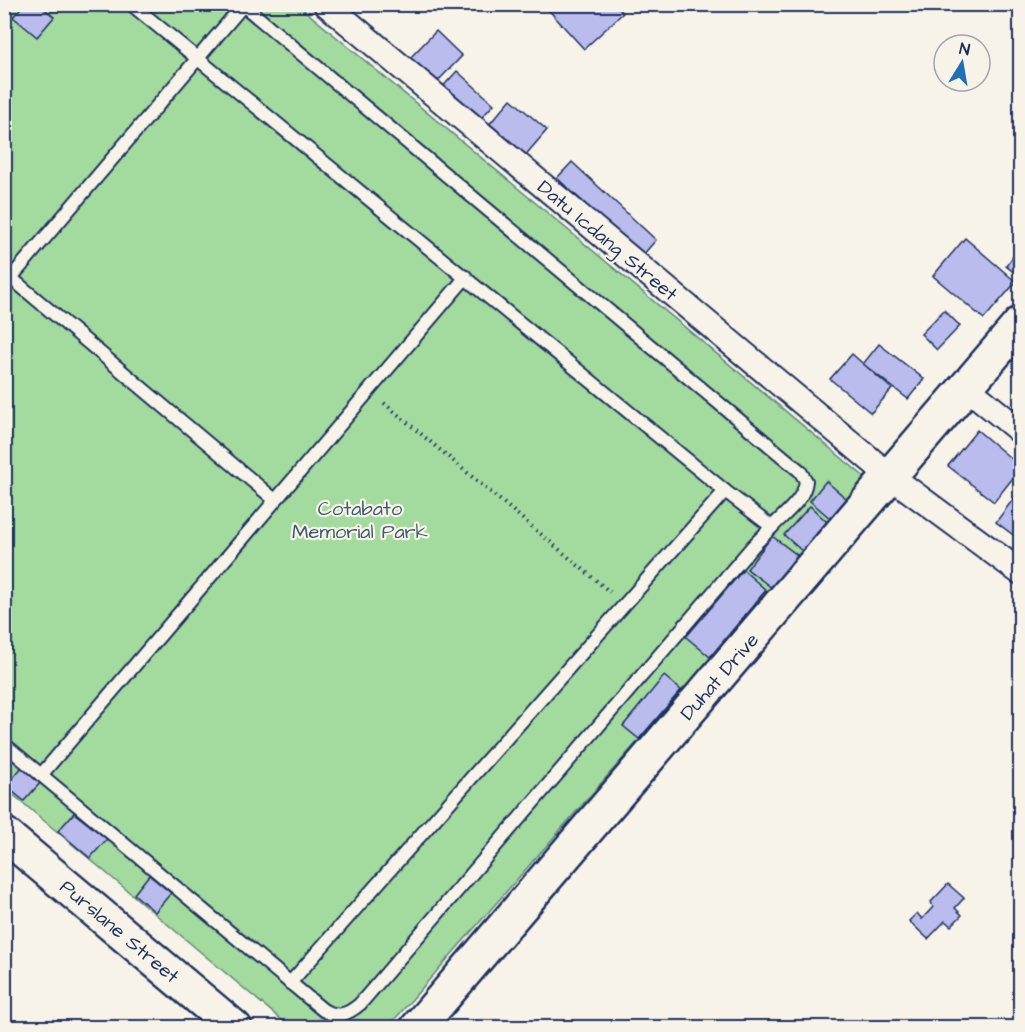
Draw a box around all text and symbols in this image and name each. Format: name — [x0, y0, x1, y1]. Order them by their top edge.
north arrow — [932, 33, 992, 93]
text: N — [958, 38, 972, 61]
street label: Datu Icdang Street — [530, 174, 684, 309]
park label: Cotabato Memorial Park — [292, 495, 428, 546]
street label: Duhat Drive — [674, 627, 766, 726]
street label: Purslane Street — [54, 874, 185, 990]

